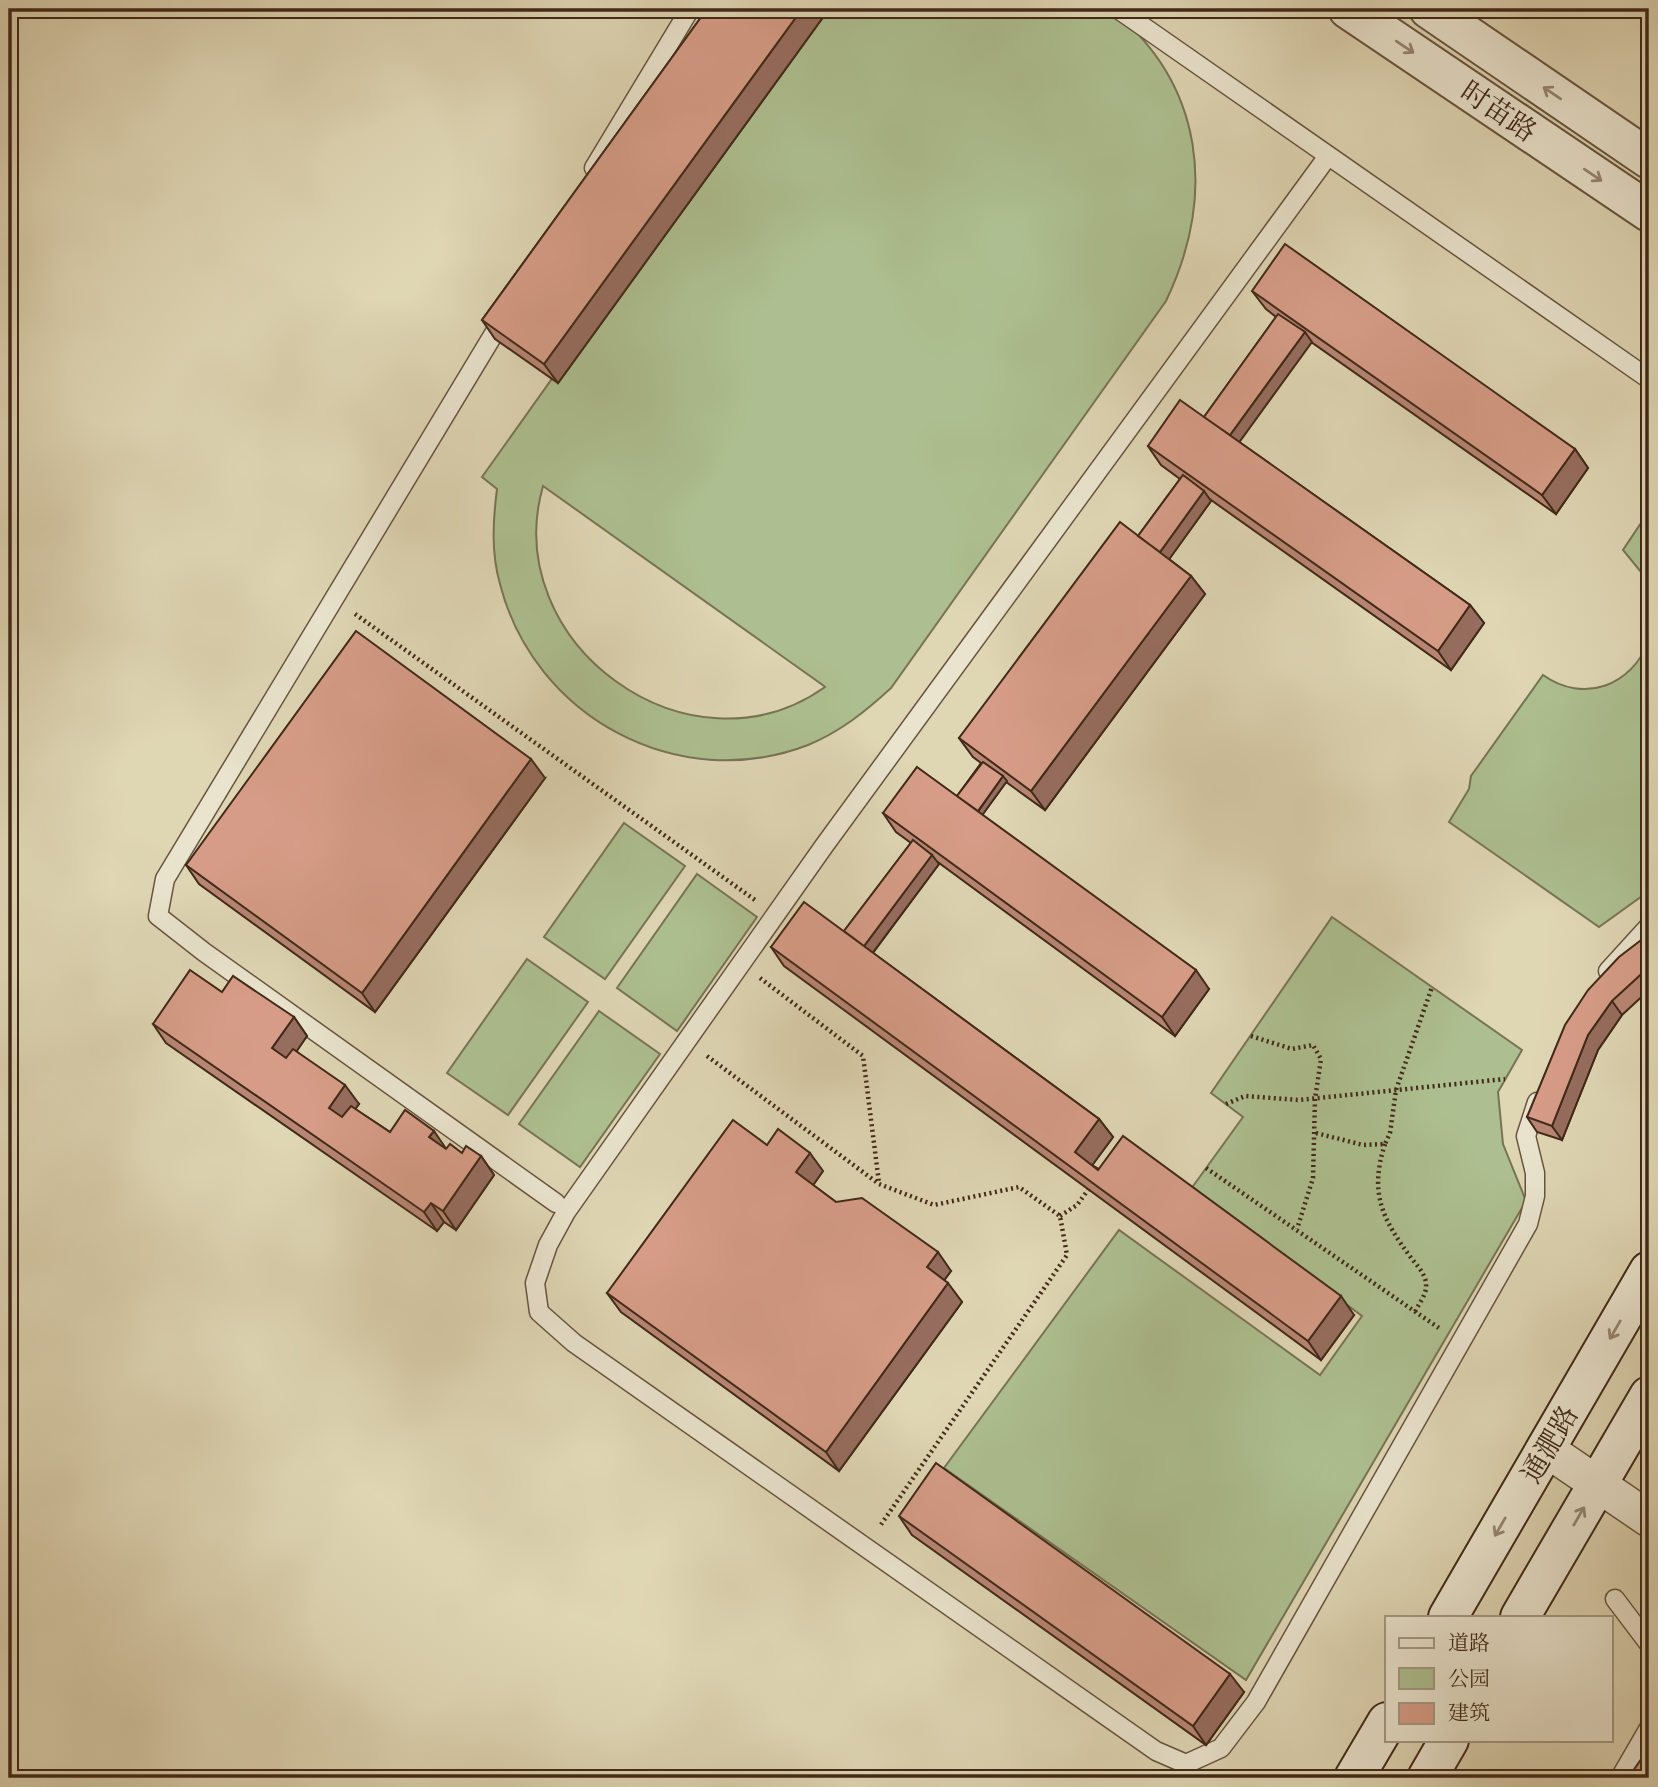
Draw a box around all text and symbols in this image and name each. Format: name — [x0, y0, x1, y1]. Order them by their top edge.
one-way arrow — [1395, 40, 1414, 54]
street label: 时苗路 — [1454, 73, 1544, 149]
one-way arrow — [1543, 86, 1563, 100]
one-way arrow — [1583, 167, 1602, 182]
one-way arrow — [1608, 1320, 1622, 1340]
street label: 通淝路 — [1512, 1399, 1586, 1489]
one-way arrow — [1572, 1506, 1586, 1526]
one-way arrow — [1493, 1517, 1507, 1537]
legend — [1385, 1616, 1612, 1742]
text: 道路 — [1448, 1629, 1490, 1656]
text: 公园 — [1448, 1665, 1490, 1692]
text: 建筑 — [1448, 1699, 1490, 1726]

